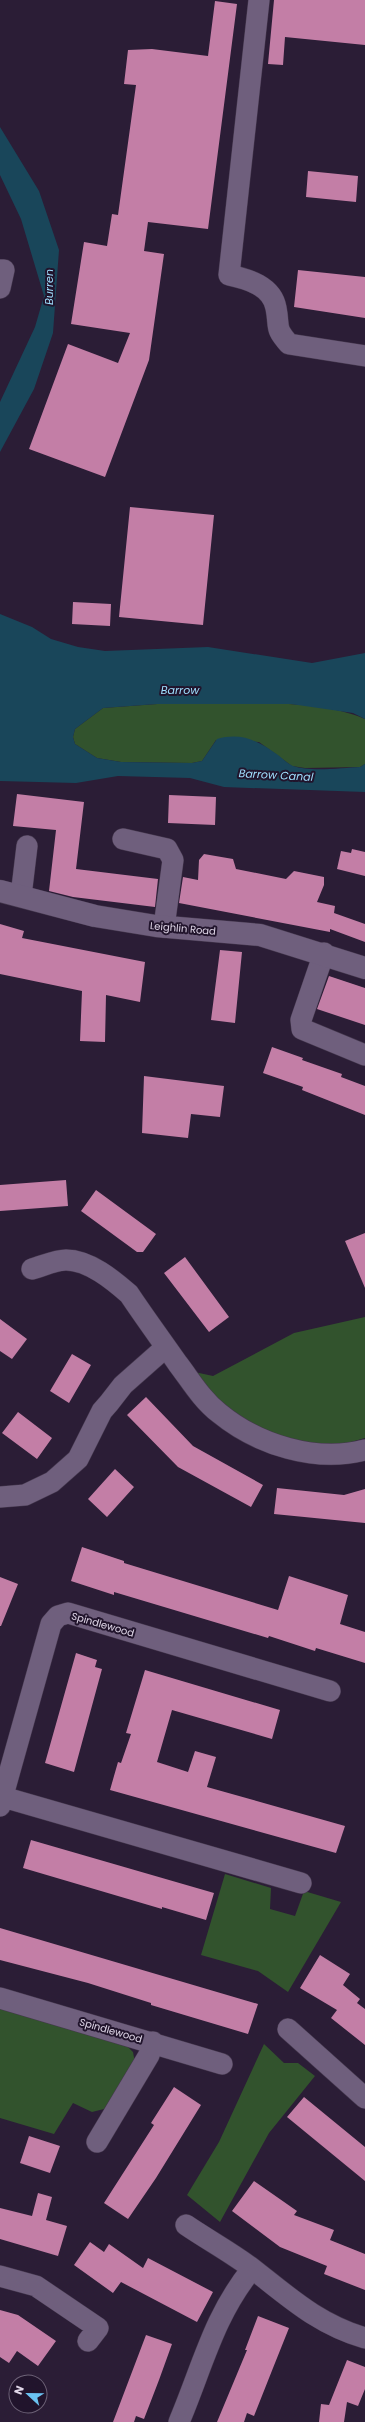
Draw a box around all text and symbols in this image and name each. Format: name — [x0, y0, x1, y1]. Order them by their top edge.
water label: Burren — [41, 269, 57, 305]
water label: Barrow — [161, 682, 200, 698]
water label: Barrow Canal — [238, 765, 314, 785]
street label: Leighlin Road — [149, 918, 217, 939]
street label: Spindlewood — [70, 1608, 136, 1641]
street label: Spindlewood — [78, 2014, 144, 2047]
north arrow — [8, 2374, 48, 2414]
text: N — [10, 2383, 28, 2397]

